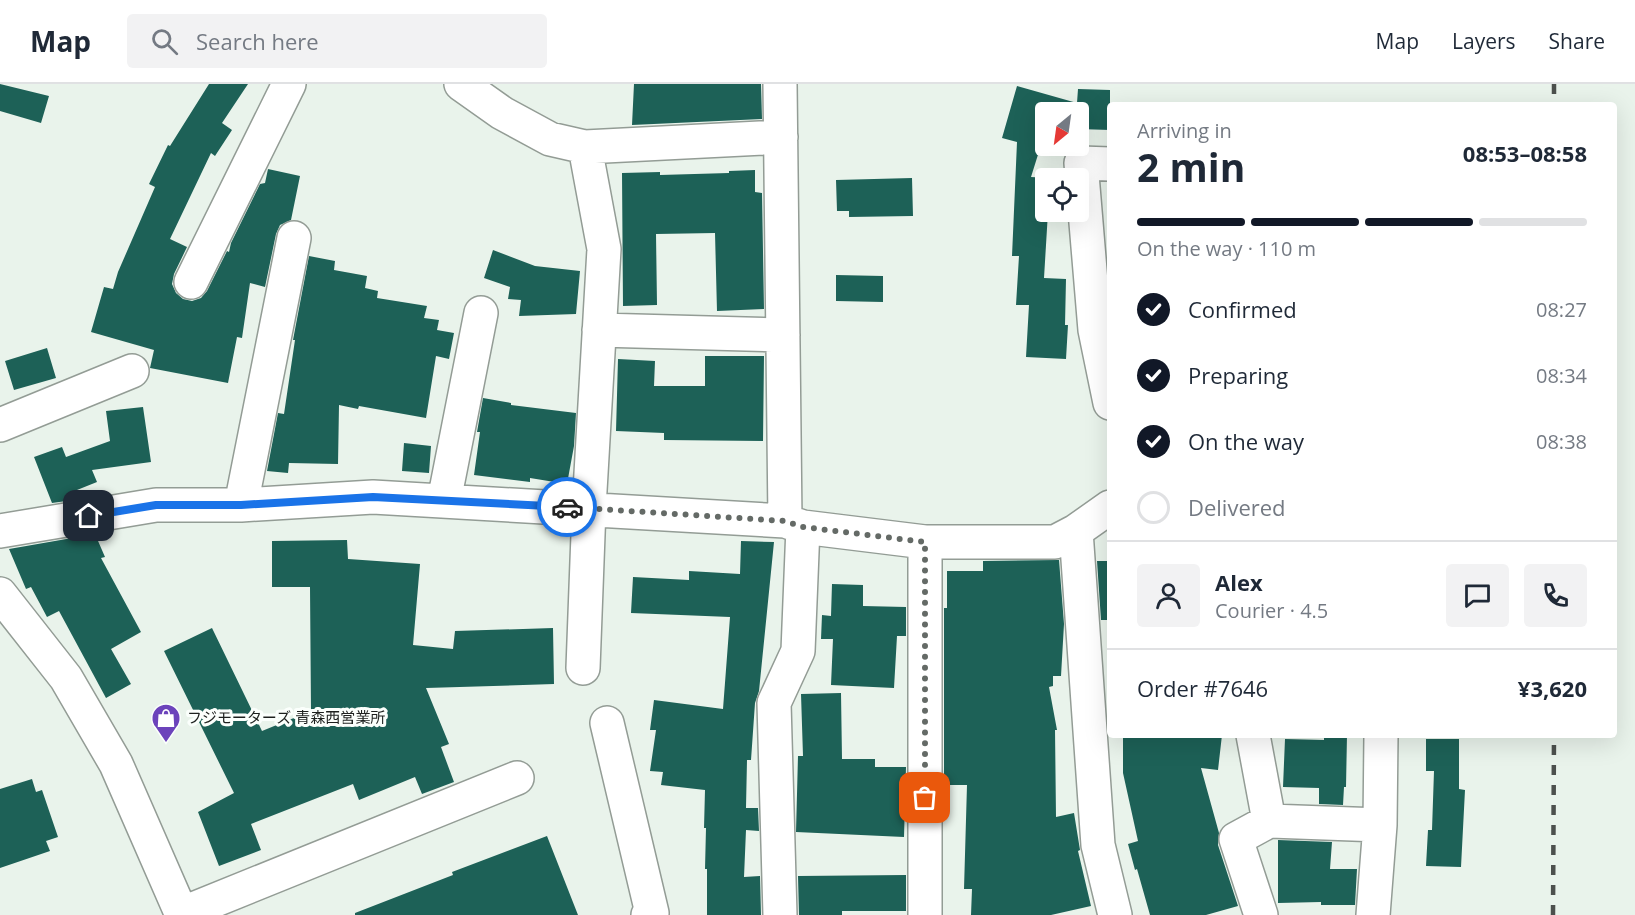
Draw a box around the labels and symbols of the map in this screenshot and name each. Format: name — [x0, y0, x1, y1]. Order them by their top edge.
north arrow — [1035, 102, 1089, 156]
courier — [537, 477, 597, 537]
pin — [63, 490, 114, 541]
shop icon: フジモーターズ 青森西営業所 — [150, 702, 182, 744]
place label: フジモーターズ 青森西営業所 — [187, 707, 385, 727]
pin — [899, 772, 950, 823]

